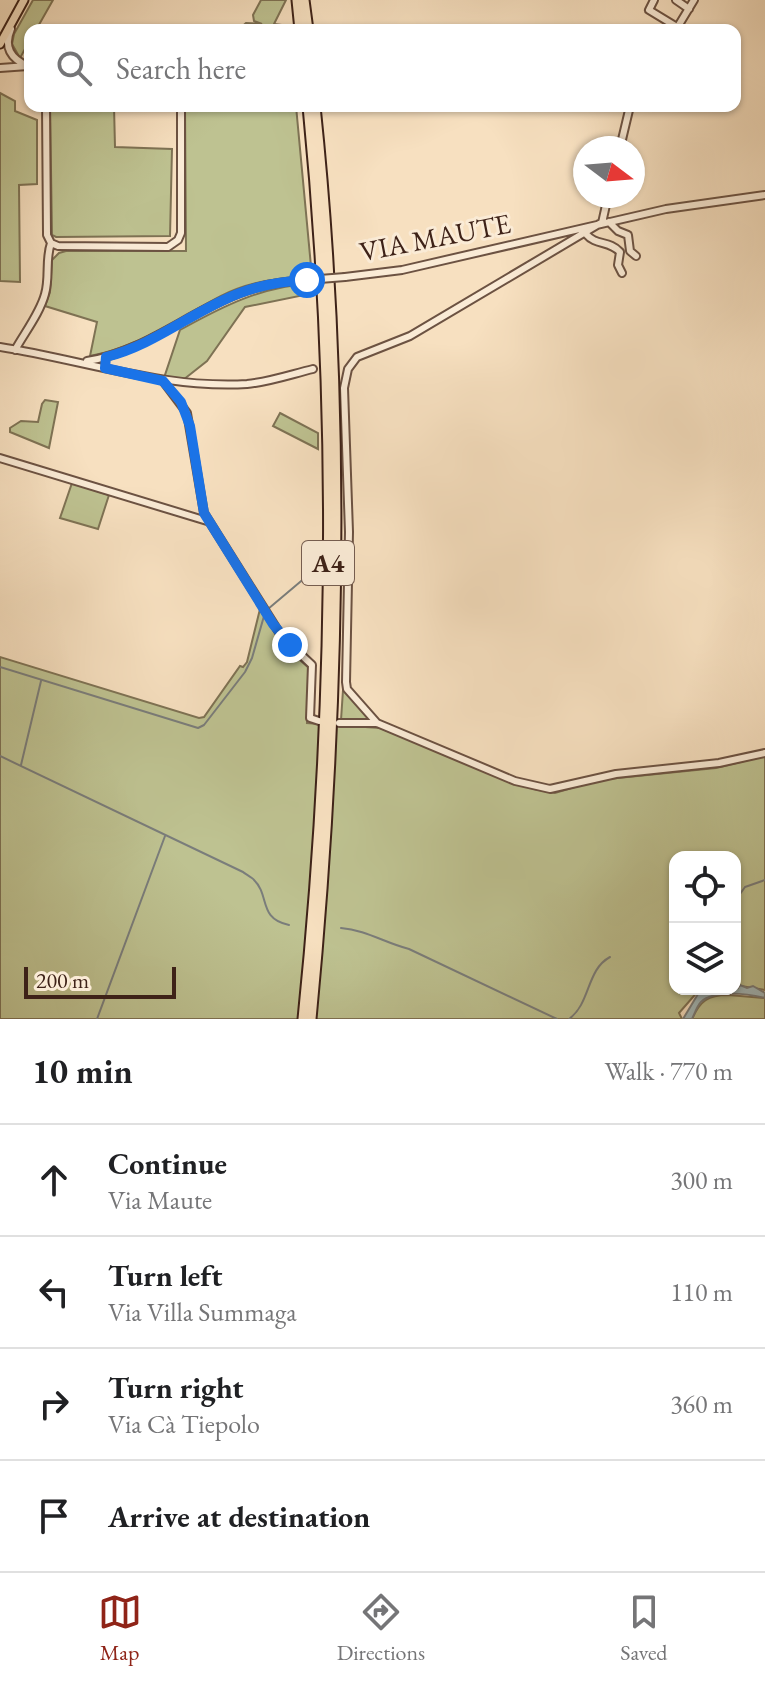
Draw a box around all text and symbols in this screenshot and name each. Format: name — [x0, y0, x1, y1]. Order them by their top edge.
search box — [24, 24, 741, 112]
icon: search — [52, 46, 96, 90]
text: Search here — [116, 49, 246, 88]
north arrow — [573, 136, 645, 208]
street label: VIA MAUTE — [356, 205, 514, 269]
route start — [289, 262, 325, 298]
road number: A4 — [302, 541, 354, 585]
route end — [272, 627, 308, 663]
map controls — [669, 851, 741, 995]
button: locate — [669, 851, 741, 923]
button: layers — [669, 923, 741, 995]
scale bar — [24, 963, 176, 999]
text: 200 m — [36, 966, 89, 995]
text: 10 min — [32, 1049, 133, 1093]
text: Walk · 770 m — [605, 1054, 733, 1088]
text: Continue — [108, 1144, 227, 1183]
icon: ahead — [32, 1158, 76, 1202]
text: 300 m — [670, 1163, 733, 1197]
text: Via Maute — [108, 1183, 212, 1217]
text: Turn left — [108, 1256, 222, 1295]
icon: left — [32, 1270, 76, 1314]
text: 110 m — [670, 1275, 733, 1309]
text: Via Villa Summaga — [108, 1295, 297, 1329]
text: Turn right — [108, 1368, 244, 1407]
icon: right — [32, 1382, 76, 1426]
text: 360 m — [670, 1387, 733, 1421]
text: Via Cà Tiepolo — [108, 1407, 260, 1441]
icon: arrive — [32, 1494, 76, 1538]
text: Arrive at destination — [108, 1497, 370, 1536]
tab: Map — [98, 1590, 142, 1667]
tab: Directions — [337, 1590, 425, 1667]
tab: Saved — [620, 1590, 667, 1667]

